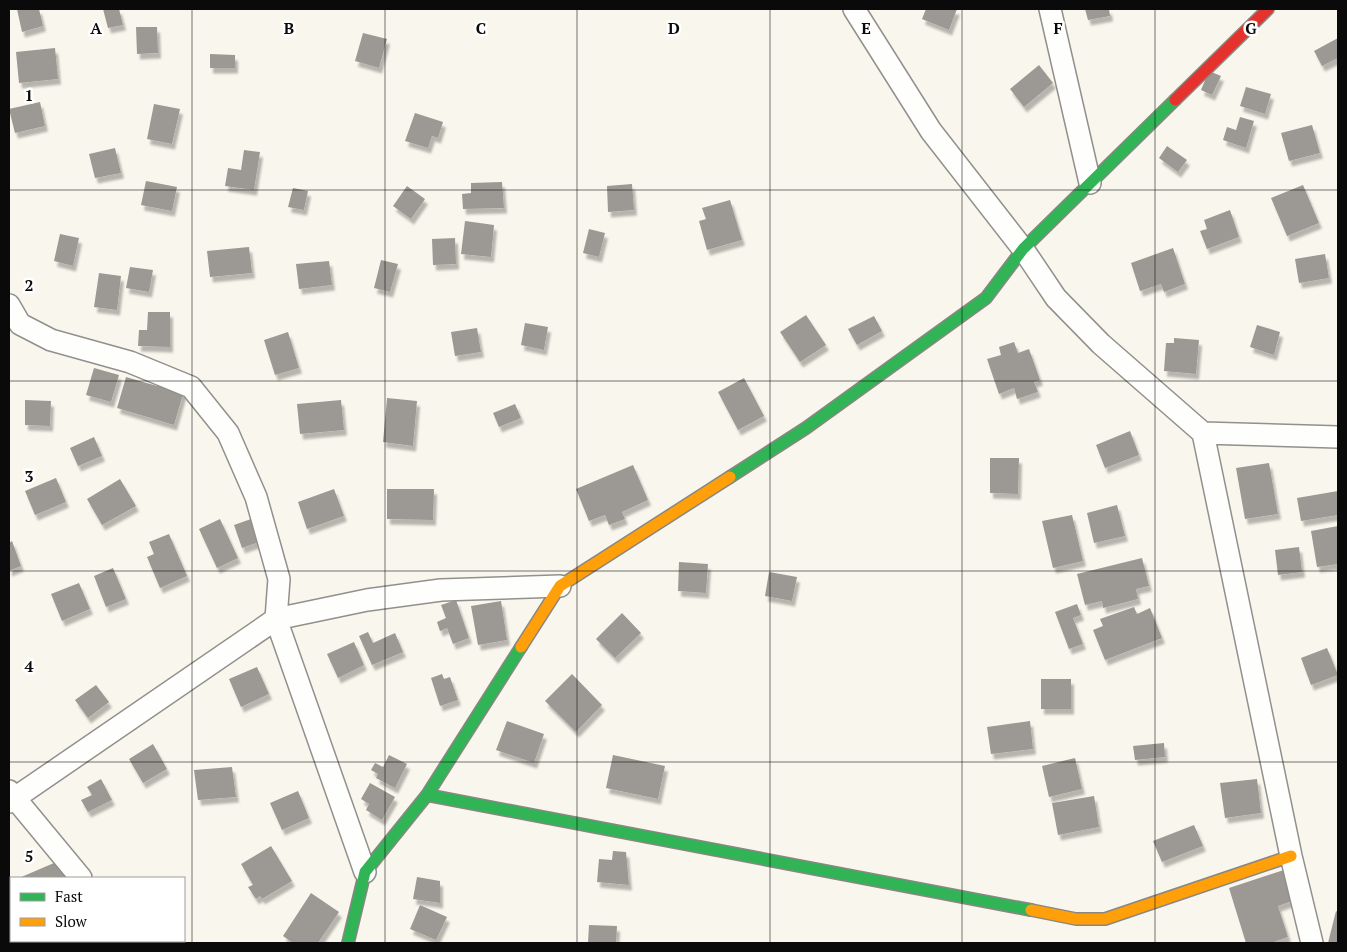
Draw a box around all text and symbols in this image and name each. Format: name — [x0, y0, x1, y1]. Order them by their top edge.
text: A — [90, 17, 102, 39]
text: B — [284, 17, 294, 39]
text: C — [476, 17, 486, 39]
text: D — [668, 17, 680, 39]
text: E — [861, 17, 871, 39]
text: F — [1053, 17, 1063, 39]
text: G — [1245, 17, 1257, 39]
text: 1 — [24, 84, 34, 106]
text: 2 — [24, 274, 34, 296]
text: 3 — [24, 465, 34, 487]
text: 4 — [24, 655, 34, 677]
text: 5 — [24, 845, 34, 867]
legend — [10, 877, 185, 942]
text: Fast — [55, 886, 83, 906]
text: Slow — [55, 911, 88, 931]

